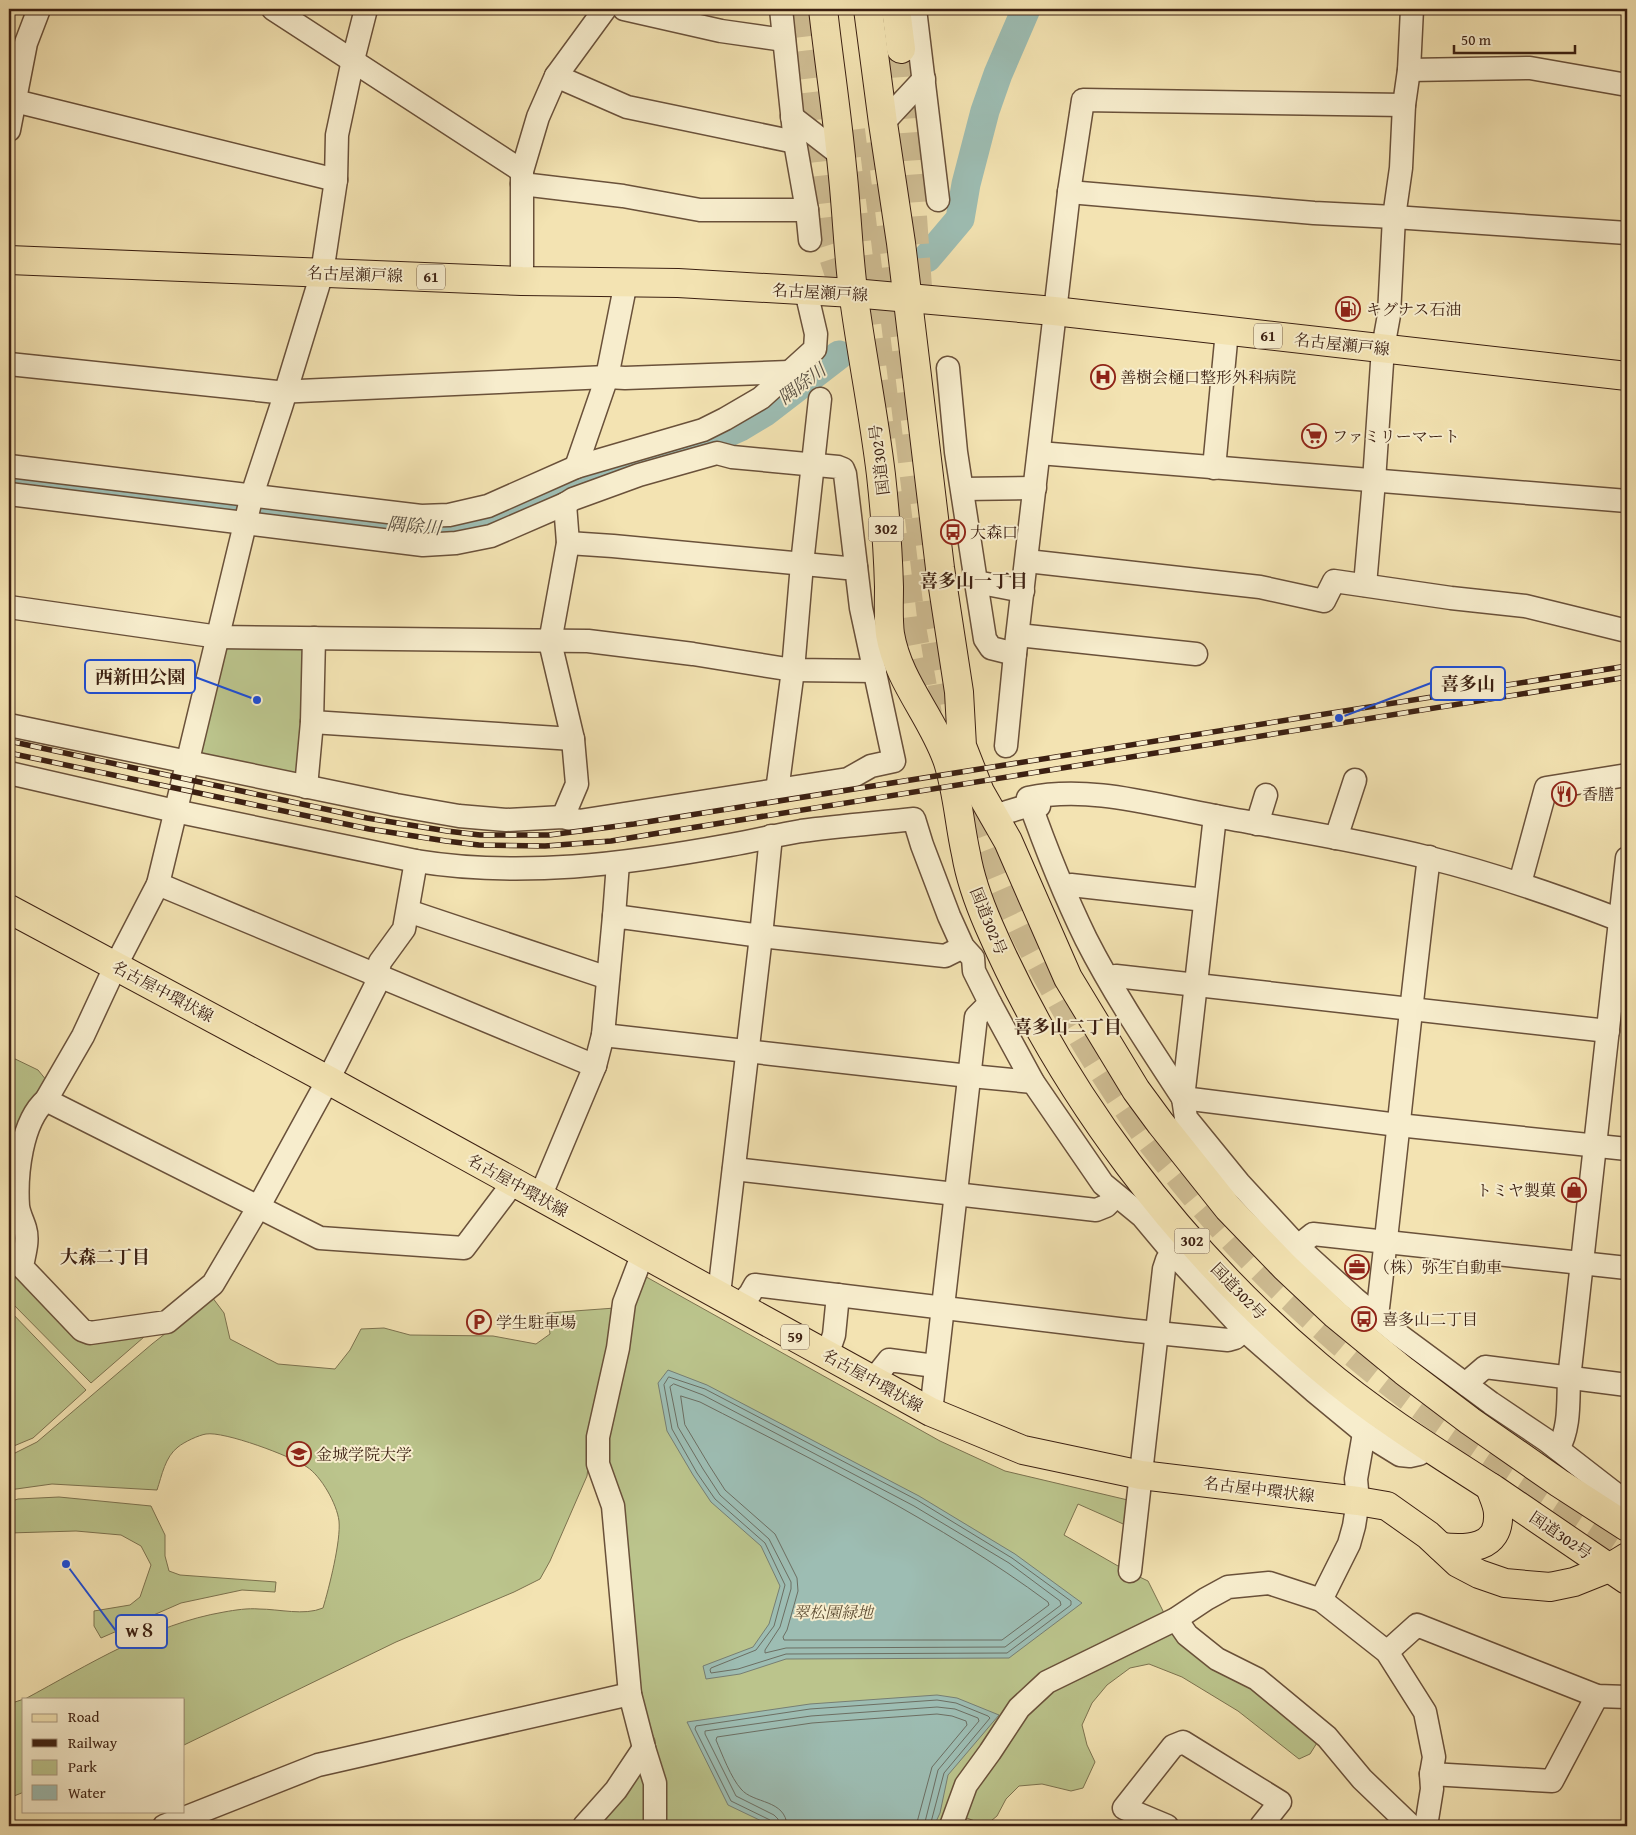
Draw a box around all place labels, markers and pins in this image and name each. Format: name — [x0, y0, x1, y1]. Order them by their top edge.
fuel station icon: キグナス石油 — [1335, 296, 1361, 322]
place label: キグナス石油 — [1366, 297, 1461, 321]
hospital icon: 善樹会樋口整形外科病院 — [1090, 364, 1116, 390]
place label: 善樹会樋口整形外科病院 — [1120, 365, 1296, 389]
supermarket icon: ファミリーマート — [1301, 423, 1327, 449]
place label: ファミリーマート — [1332, 424, 1460, 448]
bus stop icon: 大森口 — [940, 519, 966, 545]
place label: 大森口 — [970, 520, 1018, 544]
callout: 西新田公園 — [85, 660, 195, 693]
callout: 喜多山 — [1431, 667, 1505, 700]
restaurant icon: 香膳 — [1551, 781, 1577, 807]
place label: 香膳 — [1582, 782, 1614, 806]
shop icon: トミヤ製菓 — [1561, 1177, 1587, 1203]
place label: トミヤ製菓 — [1476, 1178, 1556, 1202]
office icon: （株）弥生自動車 — [1344, 1254, 1370, 1280]
place label: （株）弥生自動車 — [1374, 1255, 1502, 1279]
bus stop icon: 喜多山二丁目 — [1351, 1306, 1377, 1332]
place label: 喜多山二丁目 — [1382, 1307, 1478, 1331]
parking icon: 学生駐車場 — [466, 1309, 492, 1335]
place label: 学生駐車場 — [496, 1310, 576, 1334]
school or university icon: 金城学院大学 — [286, 1441, 312, 1467]
place label: 金城学院大学 — [316, 1442, 412, 1466]
callout: w８ — [116, 1615, 167, 1648]

